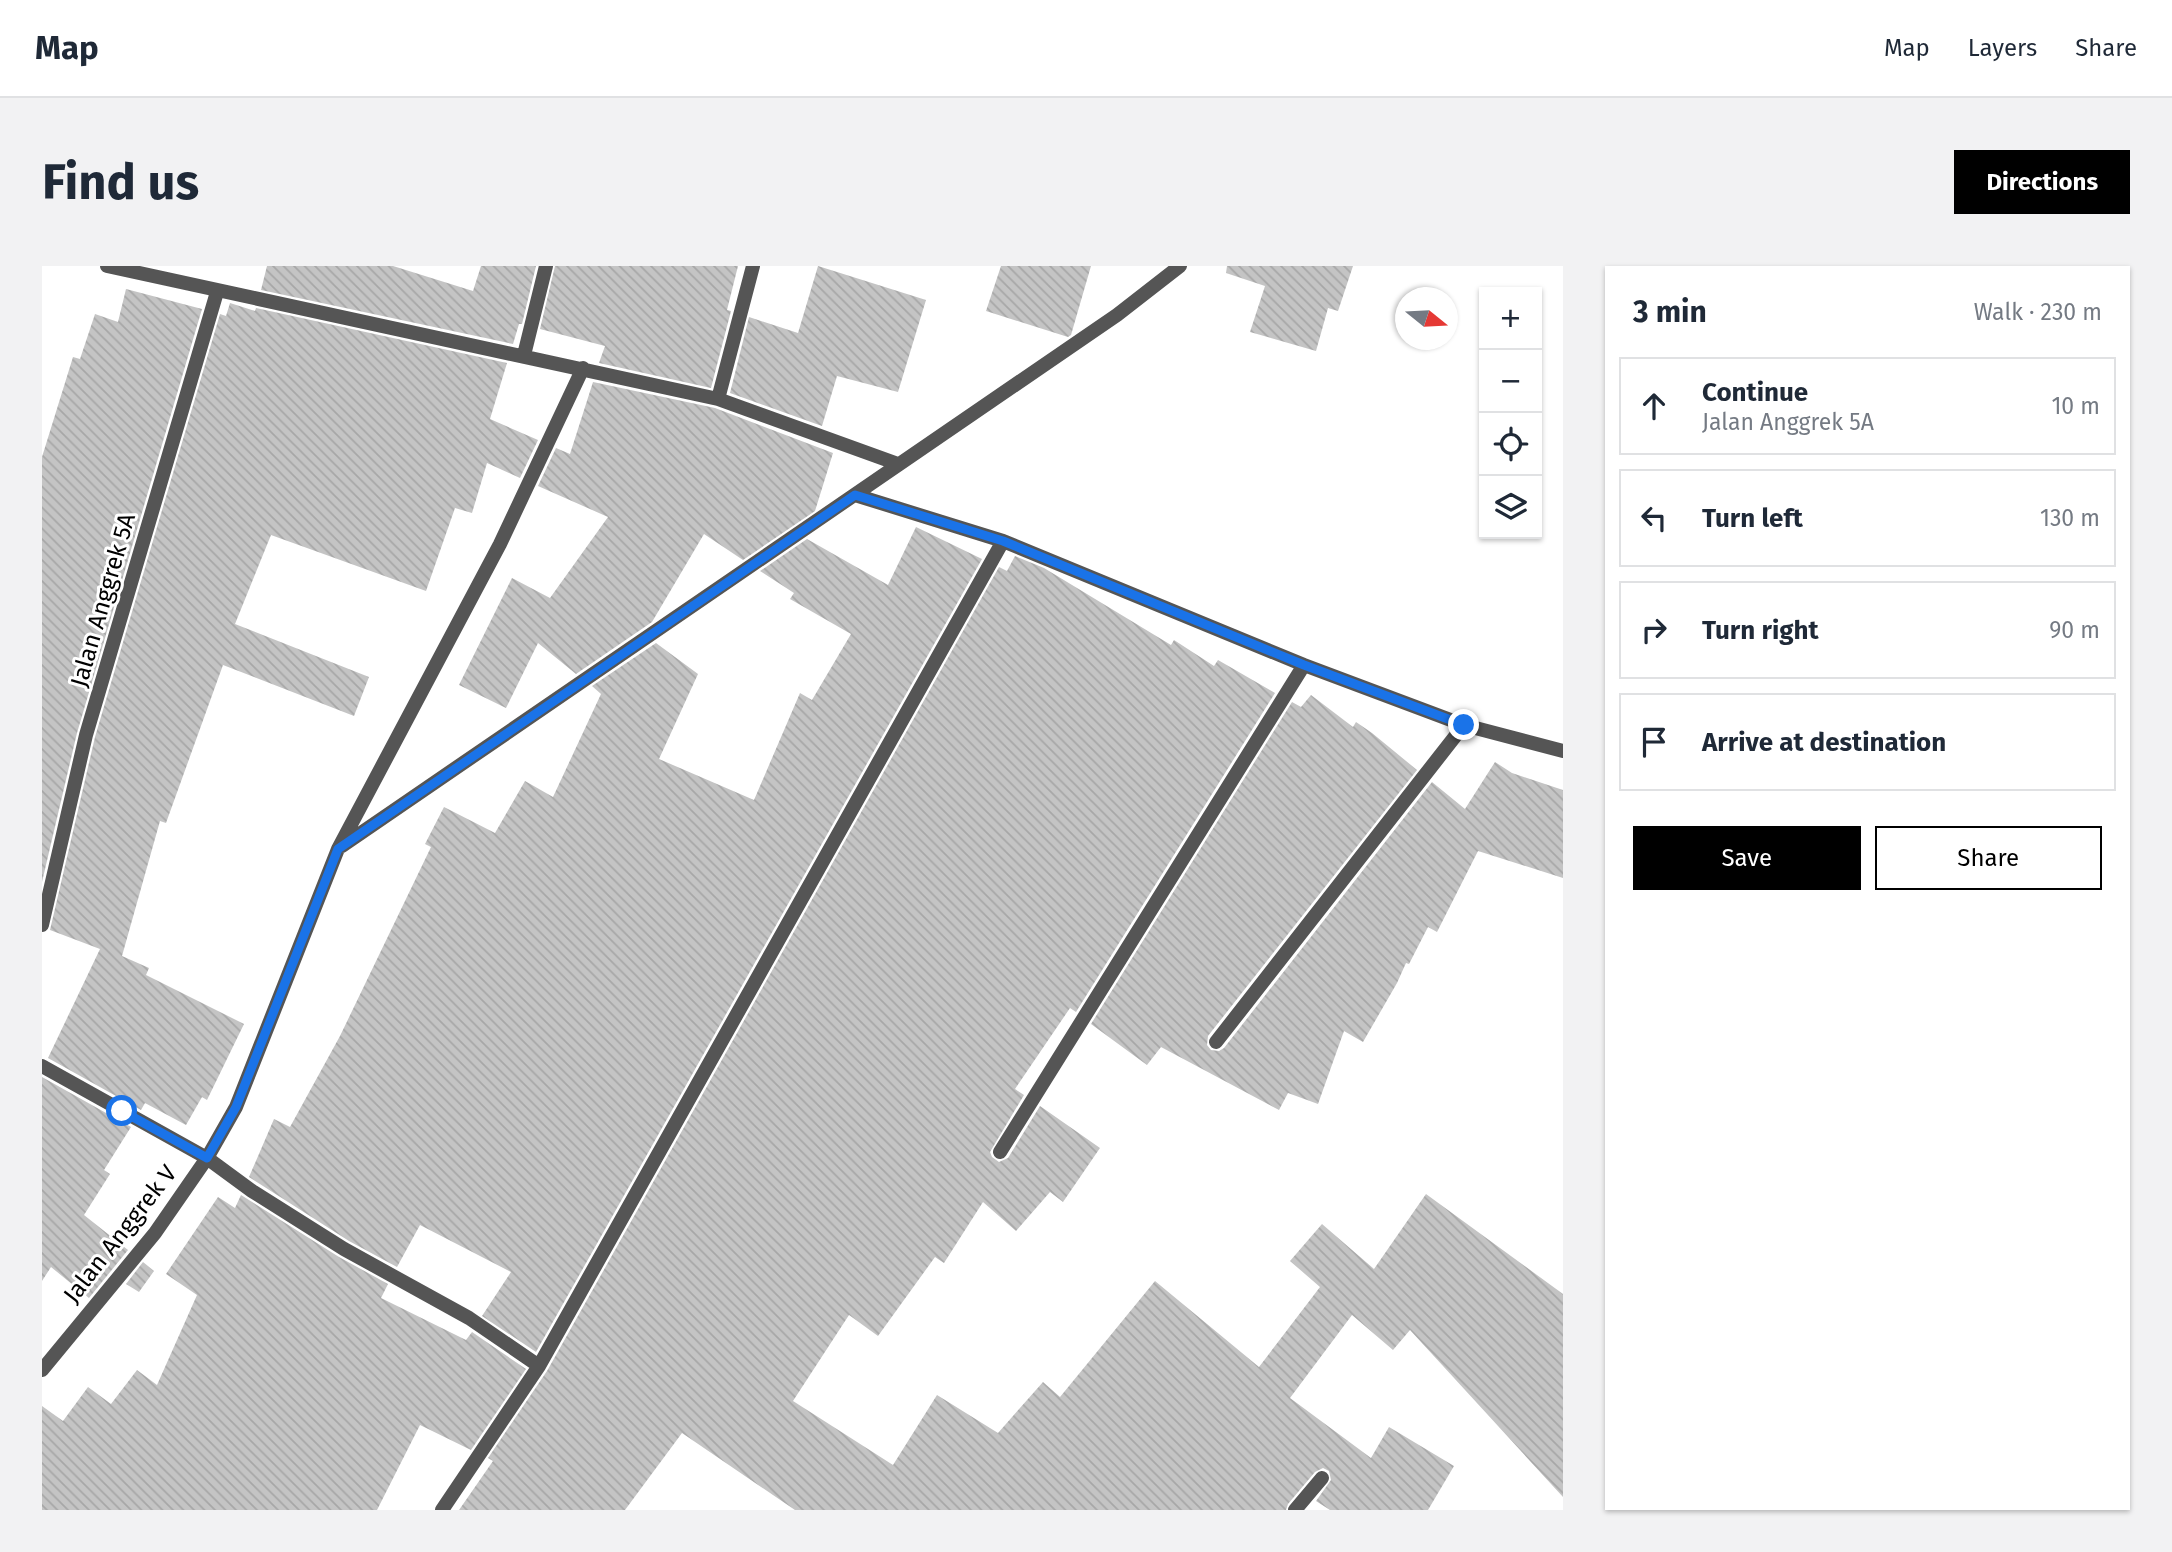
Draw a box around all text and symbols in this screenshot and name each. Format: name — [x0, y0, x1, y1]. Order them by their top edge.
text: Map — [35, 28, 99, 68]
text: Map — [1884, 34, 1930, 62]
text: Layers — [1968, 34, 2037, 62]
text: Share — [2075, 34, 2137, 62]
button: Directions — [1954, 150, 2130, 214]
text: Find us — [42, 153, 199, 212]
north arrow — [1395, 287, 1458, 350]
map controls — [1479, 287, 1542, 539]
button: + — [1479, 287, 1542, 350]
text: 3 min — [1633, 294, 1707, 330]
text: Walk · 230 m — [1974, 298, 2102, 326]
button: − — [1479, 350, 1542, 413]
text: Continue — [1702, 377, 1808, 408]
icon: ahead — [1635, 387, 1673, 425]
text: 10 m — [2051, 392, 2100, 420]
text: Jalan Anggrek 5A — [1702, 408, 1874, 436]
button: locate — [1479, 413, 1542, 476]
button: layers — [1479, 476, 1542, 539]
icon: left — [1635, 499, 1673, 537]
text: Turn left — [1702, 503, 1803, 534]
text: 130 m — [2040, 504, 2100, 532]
street label: Jalan Anggrek 5A — [65, 510, 141, 690]
icon: right — [1635, 611, 1673, 649]
text: Turn right — [1702, 615, 1819, 646]
text: 90 m — [2049, 616, 2100, 644]
route end — [1448, 709, 1479, 740]
icon: arrive — [1635, 723, 1673, 761]
text: Arrive at destination — [1702, 727, 1946, 758]
button: Save — [1633, 826, 1861, 890]
button: Share — [1875, 826, 2102, 890]
route start — [106, 1095, 137, 1126]
street label: Jalan Anggrek V — [58, 1159, 183, 1308]

